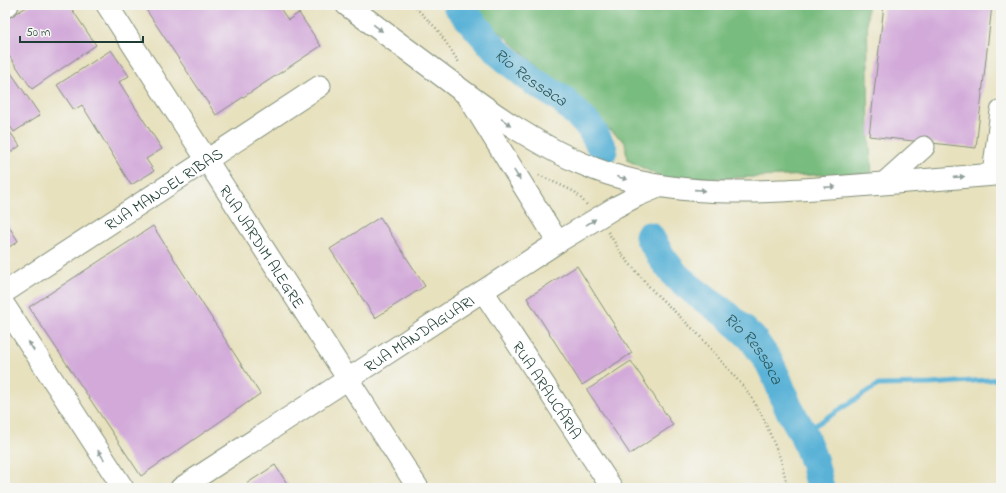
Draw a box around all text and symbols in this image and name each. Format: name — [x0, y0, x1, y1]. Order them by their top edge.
scale bar — [20, 18, 143, 44]
text: 50 m — [26, 24, 50, 42]
one-way arrow — [373, 24, 384, 32]
water label: Rio Ressaca — [488, 43, 574, 113]
one-way arrow — [500, 118, 512, 125]
street label: RUA MANOEL RIBAS — [100, 143, 228, 238]
one-way arrow — [513, 169, 520, 181]
one-way arrow — [953, 174, 965, 181]
one-way arrow — [616, 175, 628, 181]
street label: RUA JARDIM ALEGRE — [212, 181, 309, 314]
one-way arrow — [824, 184, 836, 191]
one-way arrow — [694, 187, 707, 193]
one-way arrow — [585, 218, 597, 225]
street label: RUA MANDAGUARI — [360, 290, 480, 379]
water label: Rio Ressaca — [718, 307, 789, 389]
street label: RUA ARAUCÁRIA — [505, 337, 587, 445]
one-way arrow — [27, 341, 35, 351]
one-way arrow — [98, 449, 105, 461]

